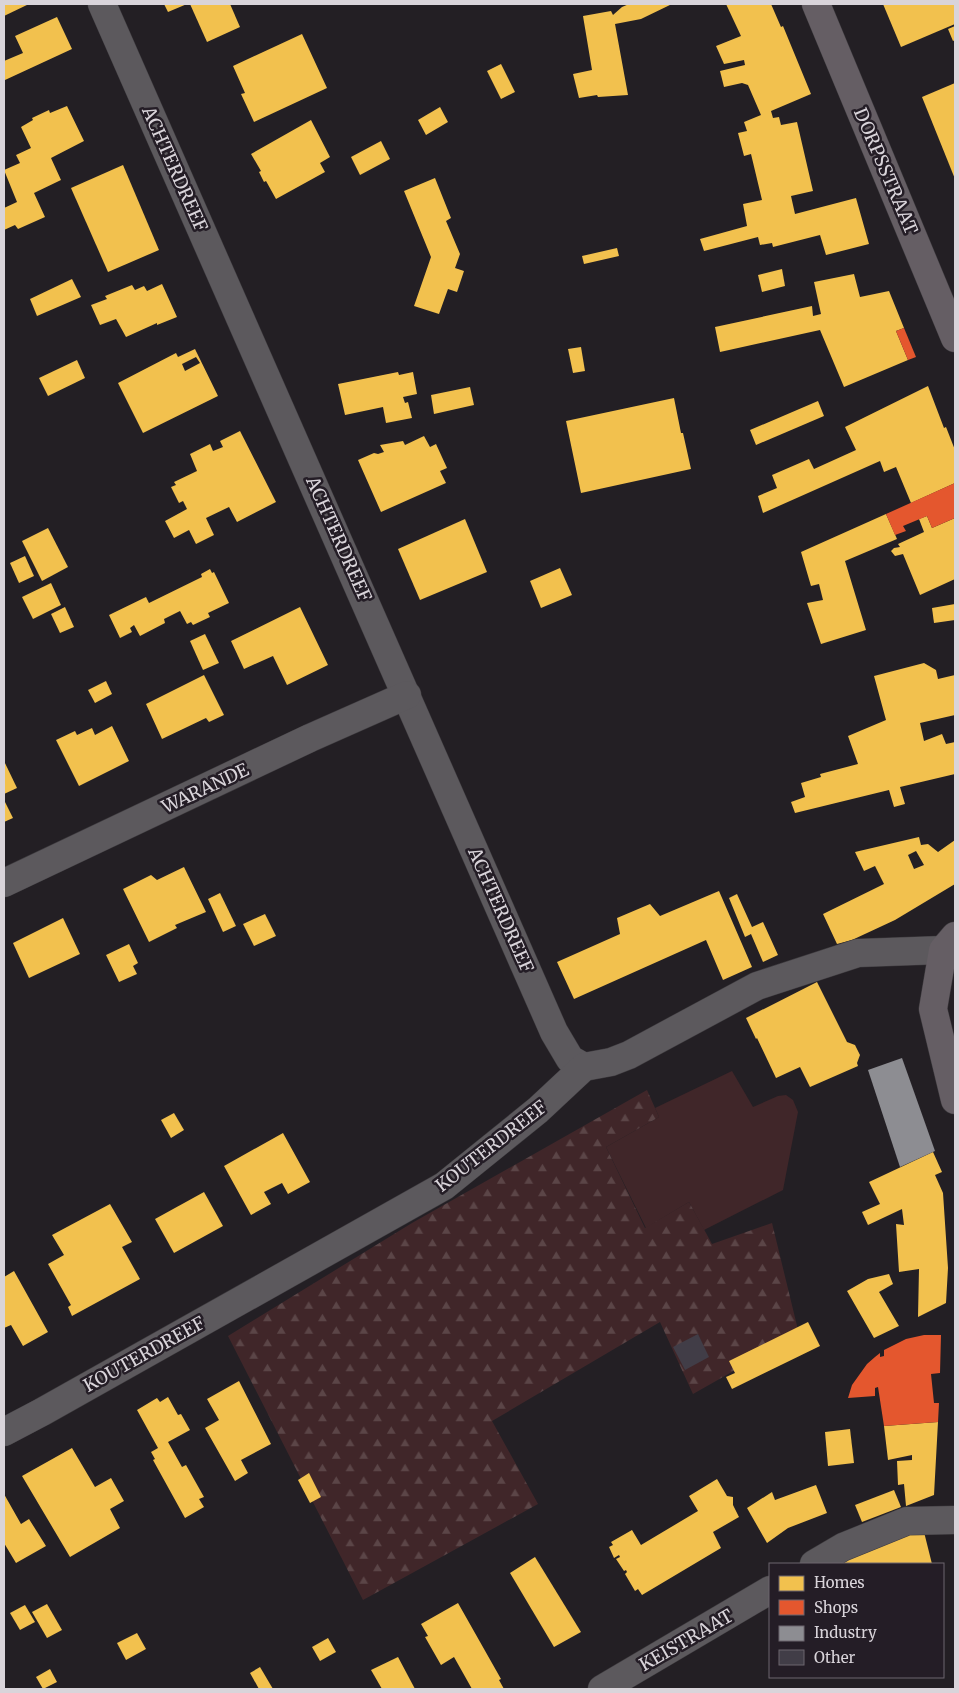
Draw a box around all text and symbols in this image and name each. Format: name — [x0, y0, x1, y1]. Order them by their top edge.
street label: ACHTERDREEF — [137, 102, 213, 235]
street label: DORPSSTRAAT — [849, 104, 923, 238]
street label: ACHTERDREEF — [301, 472, 377, 605]
street label: WARANDE — [157, 758, 253, 819]
street label: ACHTERDREEF — [463, 843, 539, 976]
street label: KOUTERDREEF — [431, 1095, 551, 1197]
street label: KOUTERDREEF — [79, 1311, 209, 1397]
legend — [769, 1563, 944, 1678]
text: Homes — [814, 1573, 865, 1592]
text: Shops — [814, 1598, 858, 1617]
street label: KEISTRAAT — [635, 1604, 738, 1676]
text: Industry — [814, 1623, 877, 1642]
text: Other — [814, 1648, 856, 1667]

